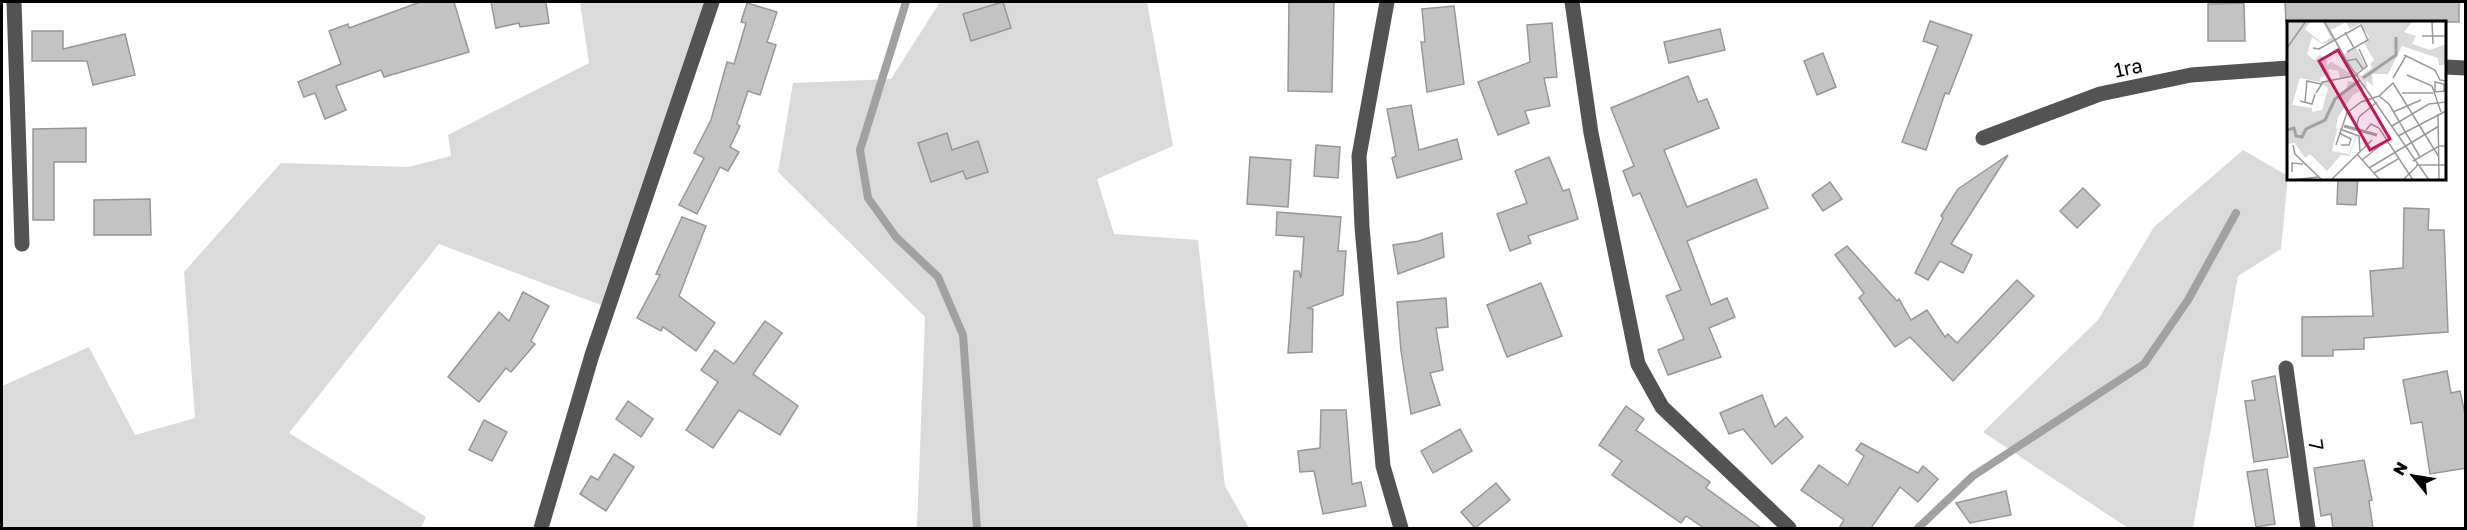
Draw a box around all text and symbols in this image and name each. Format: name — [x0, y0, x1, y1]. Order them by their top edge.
inset map — [2287, 21, 2446, 180]
street label: 1ra — [2112, 52, 2144, 82]
street label: 7 — [2304, 438, 2330, 452]
north arrow — [2383, 446, 2443, 506]
text: N — [2388, 458, 2412, 479]

